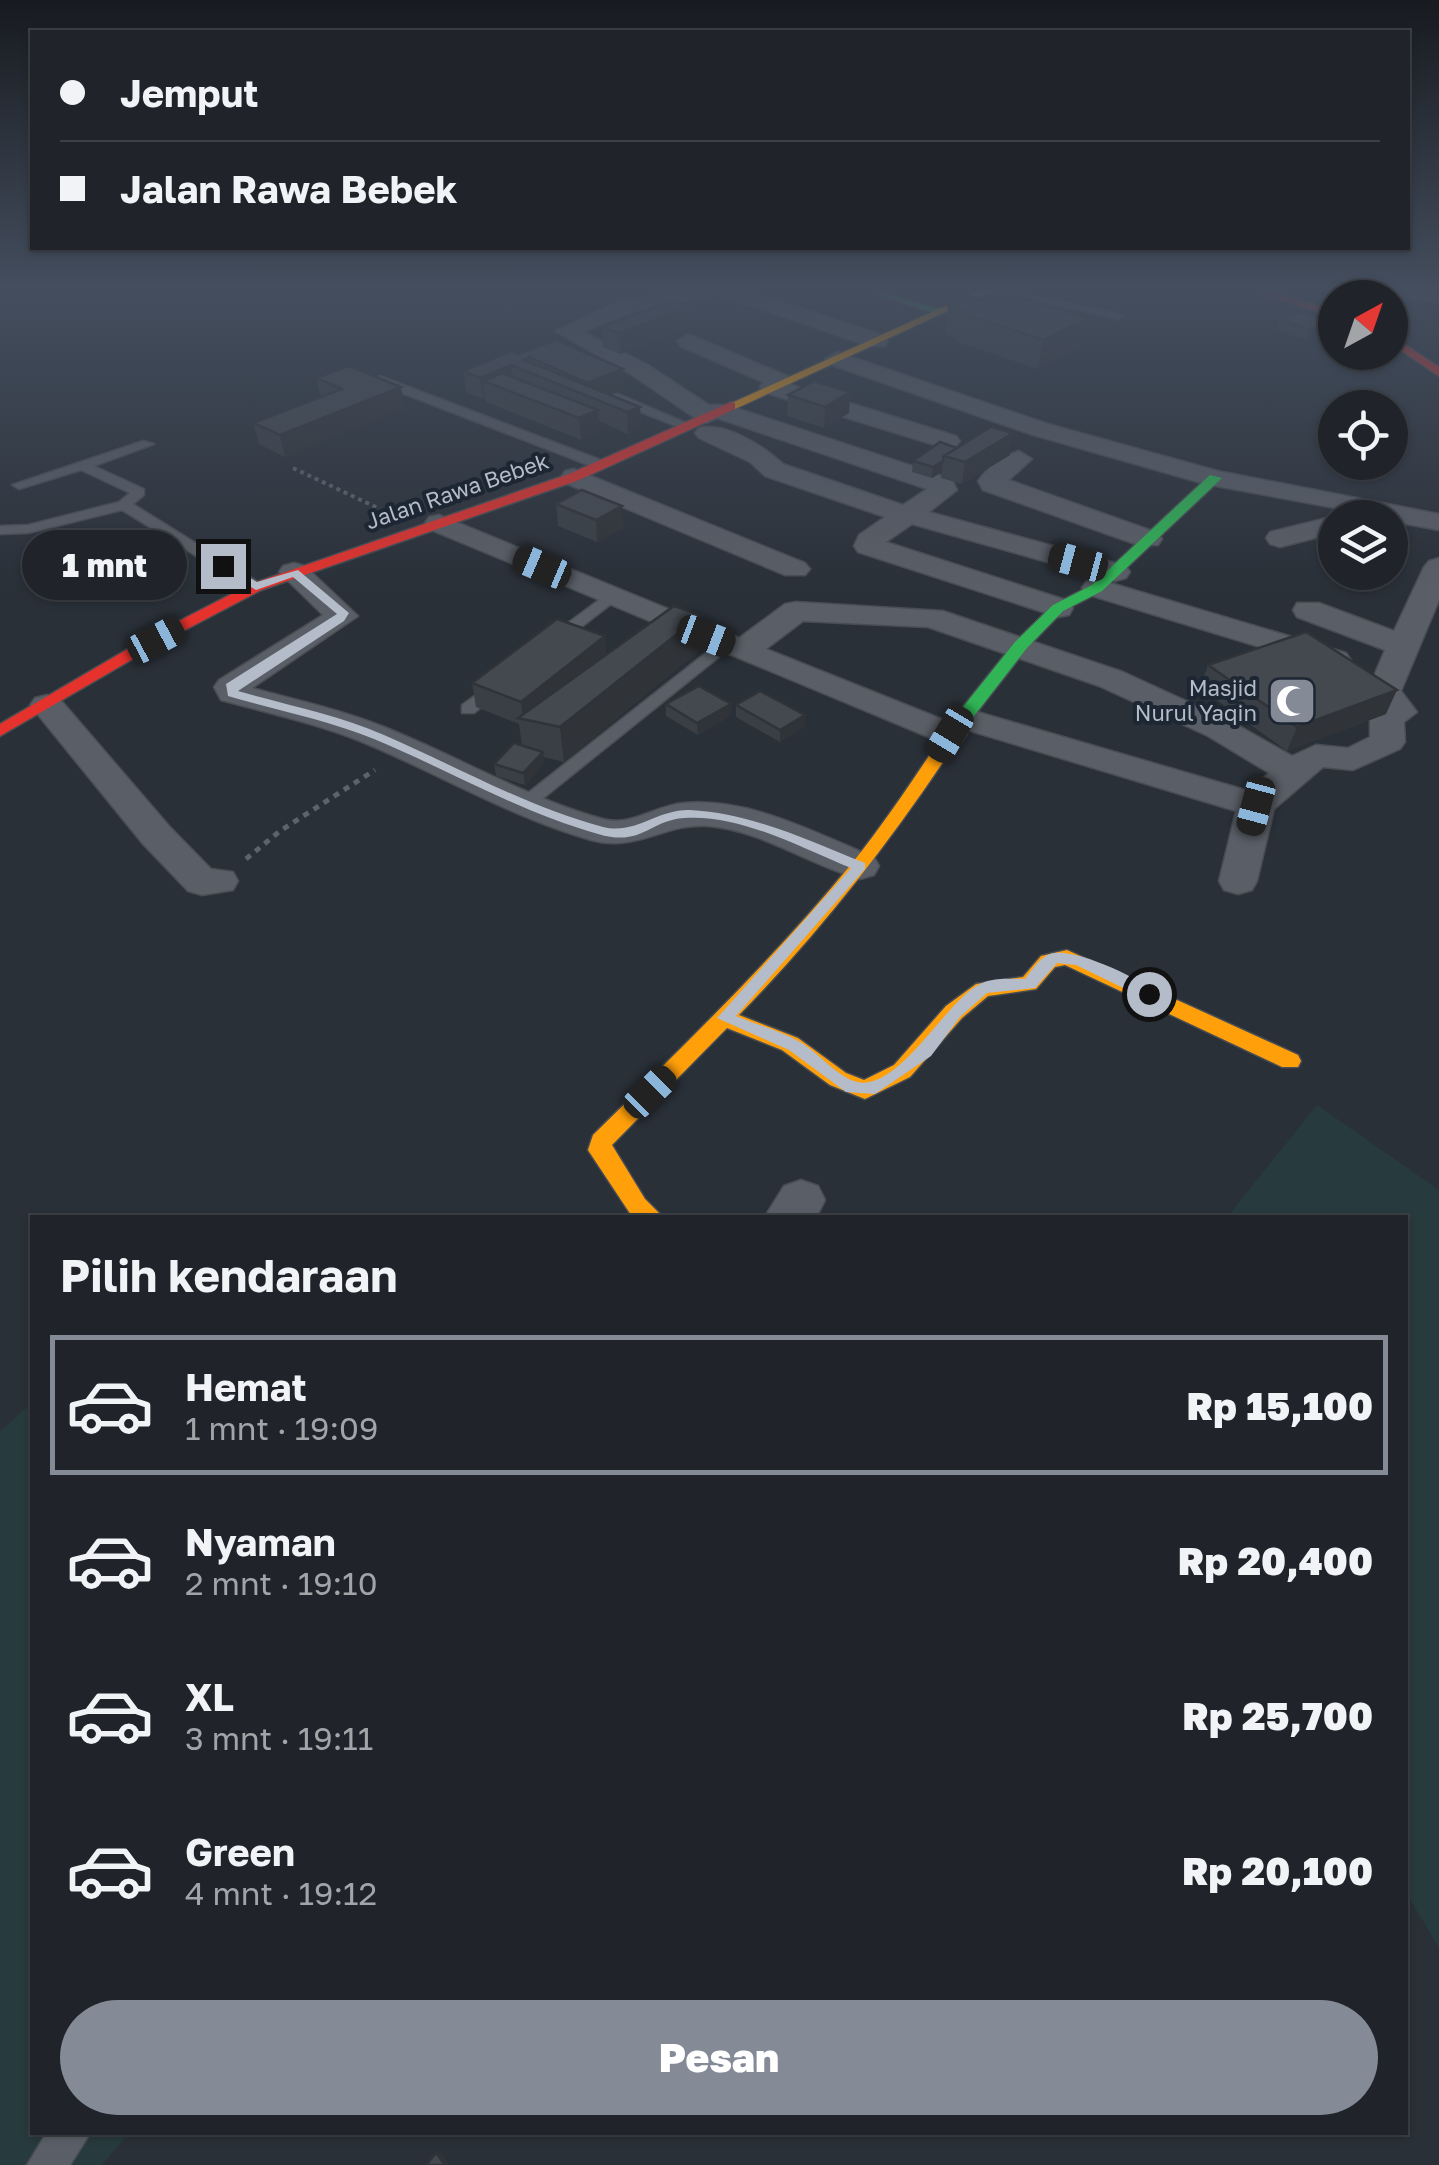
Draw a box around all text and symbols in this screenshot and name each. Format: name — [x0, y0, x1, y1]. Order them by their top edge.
text: Jemput — [120, 70, 259, 115]
text: Jalan Rawa Bebek — [120, 166, 458, 211]
north arrow — [1318, 280, 1408, 370]
map controls — [1318, 280, 1408, 590]
button: locate — [1318, 390, 1408, 480]
street label: Jalan Rawa Bebek — [362, 447, 552, 534]
button: layers — [1318, 500, 1408, 590]
callout: 1 mnt — [23, 531, 188, 601]
car — [1045, 540, 1111, 584]
car — [509, 541, 575, 593]
route end — [201, 544, 246, 589]
text: 1 mnt — [62, 546, 147, 584]
car — [673, 611, 739, 661]
car — [122, 613, 190, 667]
place label: Masjid Nurul Yaqin — [1135, 674, 1257, 726]
mosque icon: Masjid Nurul Yaqin — [1266, 675, 1318, 727]
car — [922, 701, 978, 767]
car — [1234, 773, 1278, 839]
route start — [1127, 972, 1172, 1017]
car — [618, 1060, 682, 1124]
text: Pilih kendaraan — [60, 1248, 397, 1302]
icon: car — [65, 1360, 155, 1450]
text: Hemat — [185, 1364, 307, 1409]
text: Rp 15,100 — [1187, 1383, 1373, 1428]
text: 1 mnt · 19:09 — [185, 1409, 378, 1447]
icon: car — [65, 1515, 155, 1605]
text: Nyaman — [185, 1519, 336, 1564]
text: Rp 20,400 — [1178, 1538, 1373, 1583]
text: 2 mnt · 19:10 — [185, 1564, 377, 1602]
icon: car — [65, 1670, 155, 1760]
text: XL — [185, 1674, 234, 1719]
text: Rp 25,700 — [1182, 1693, 1373, 1738]
text: 3 mnt · 19:11 — [185, 1719, 373, 1757]
icon: car — [65, 1825, 155, 1915]
text: Green — [185, 1829, 295, 1874]
text: Rp 20,100 — [1182, 1848, 1373, 1893]
text: 4 mnt · 19:12 — [185, 1874, 377, 1912]
button: Pesan — [60, 2000, 1378, 2115]

